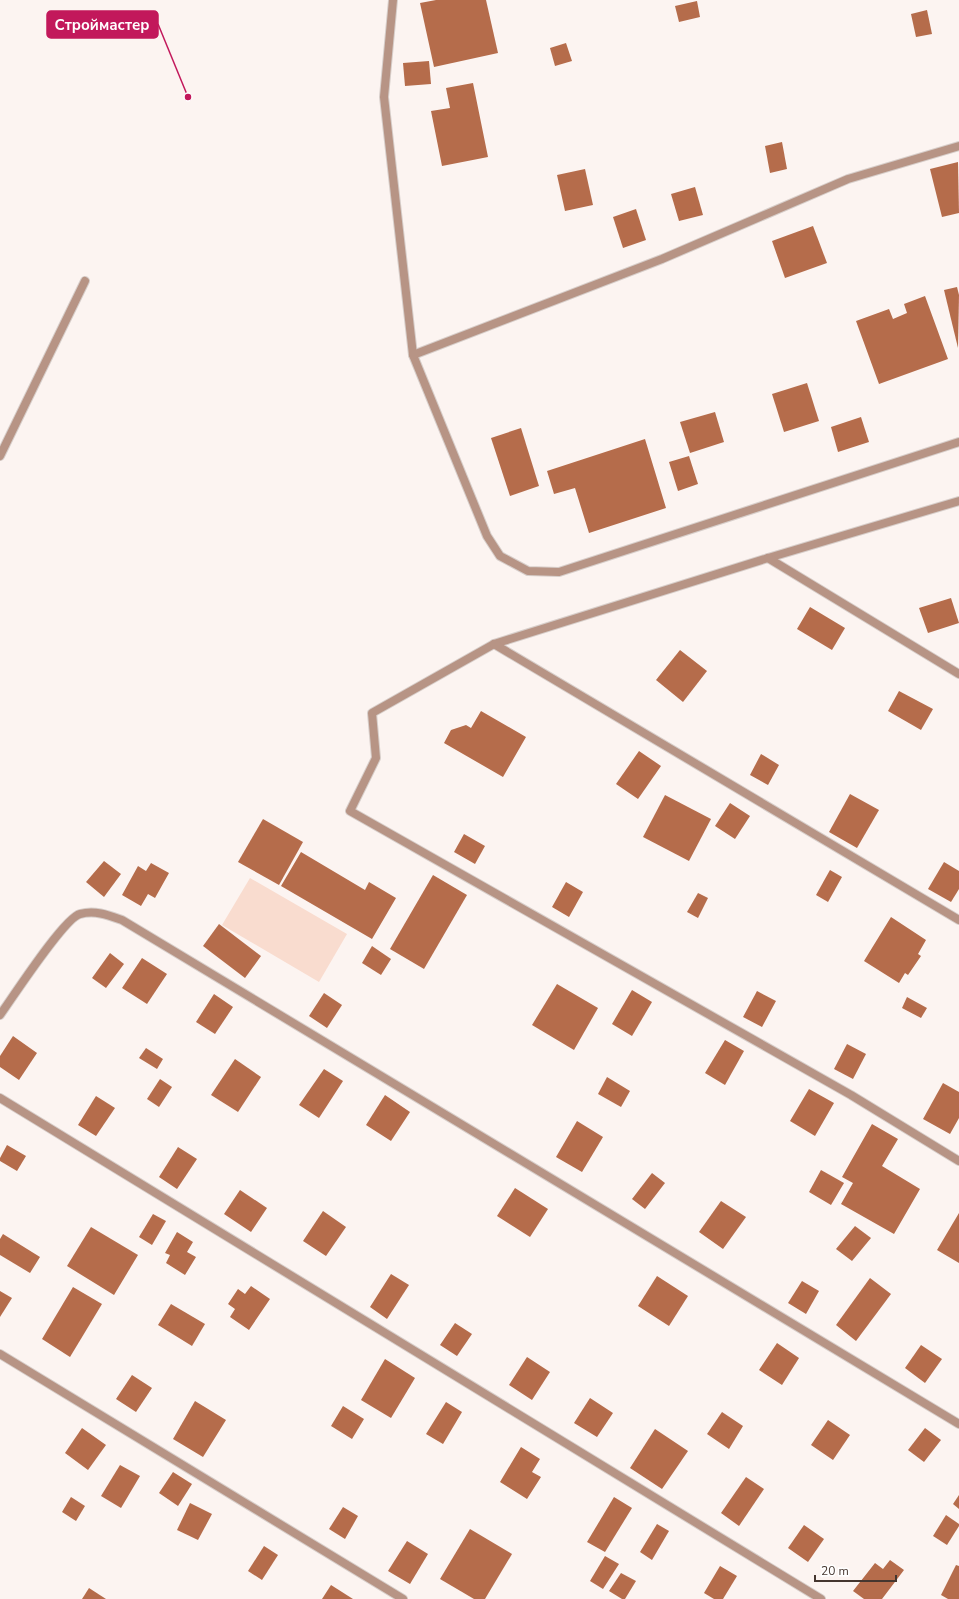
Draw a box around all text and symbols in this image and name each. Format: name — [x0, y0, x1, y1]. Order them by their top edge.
callout: Строймастер — [47, 11, 158, 38]
text: Строймастер — [55, 15, 149, 35]
scale bar — [815, 1557, 896, 1583]
text: 20 m — [821, 1563, 849, 1579]

